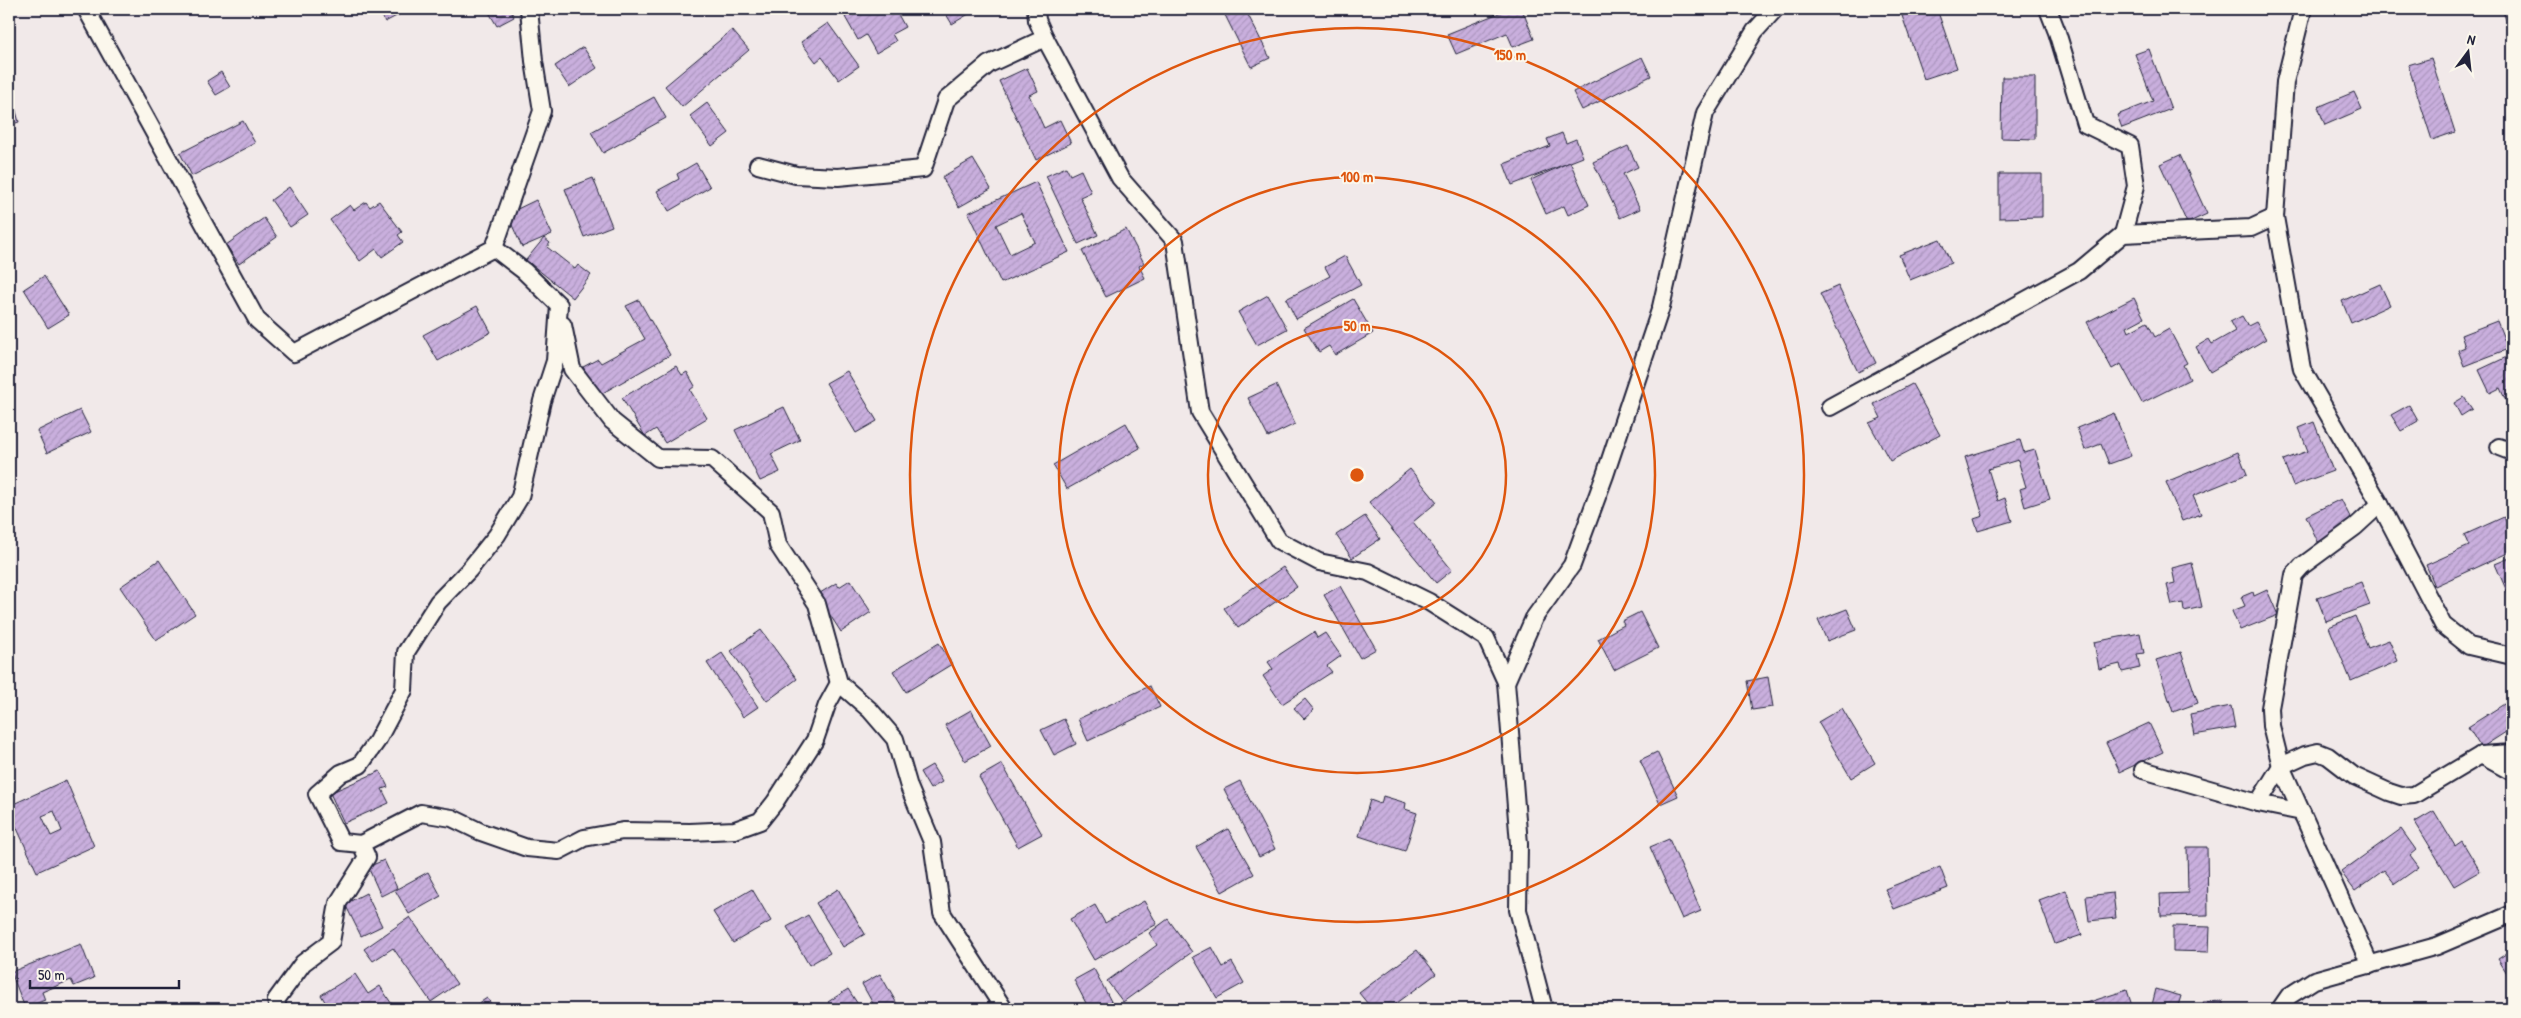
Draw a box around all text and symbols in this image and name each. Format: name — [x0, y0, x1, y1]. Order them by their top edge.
north arrow — [2444, 28, 2494, 78]
text: N — [2465, 29, 2478, 49]
text: 150 m — [1494, 44, 1526, 65]
text: 100 m — [1341, 166, 1373, 187]
text: 50 m — [1344, 315, 1370, 336]
centre of rings — [1348, 466, 1366, 484]
scale bar — [30, 958, 179, 990]
text: 50 m — [38, 964, 65, 985]

